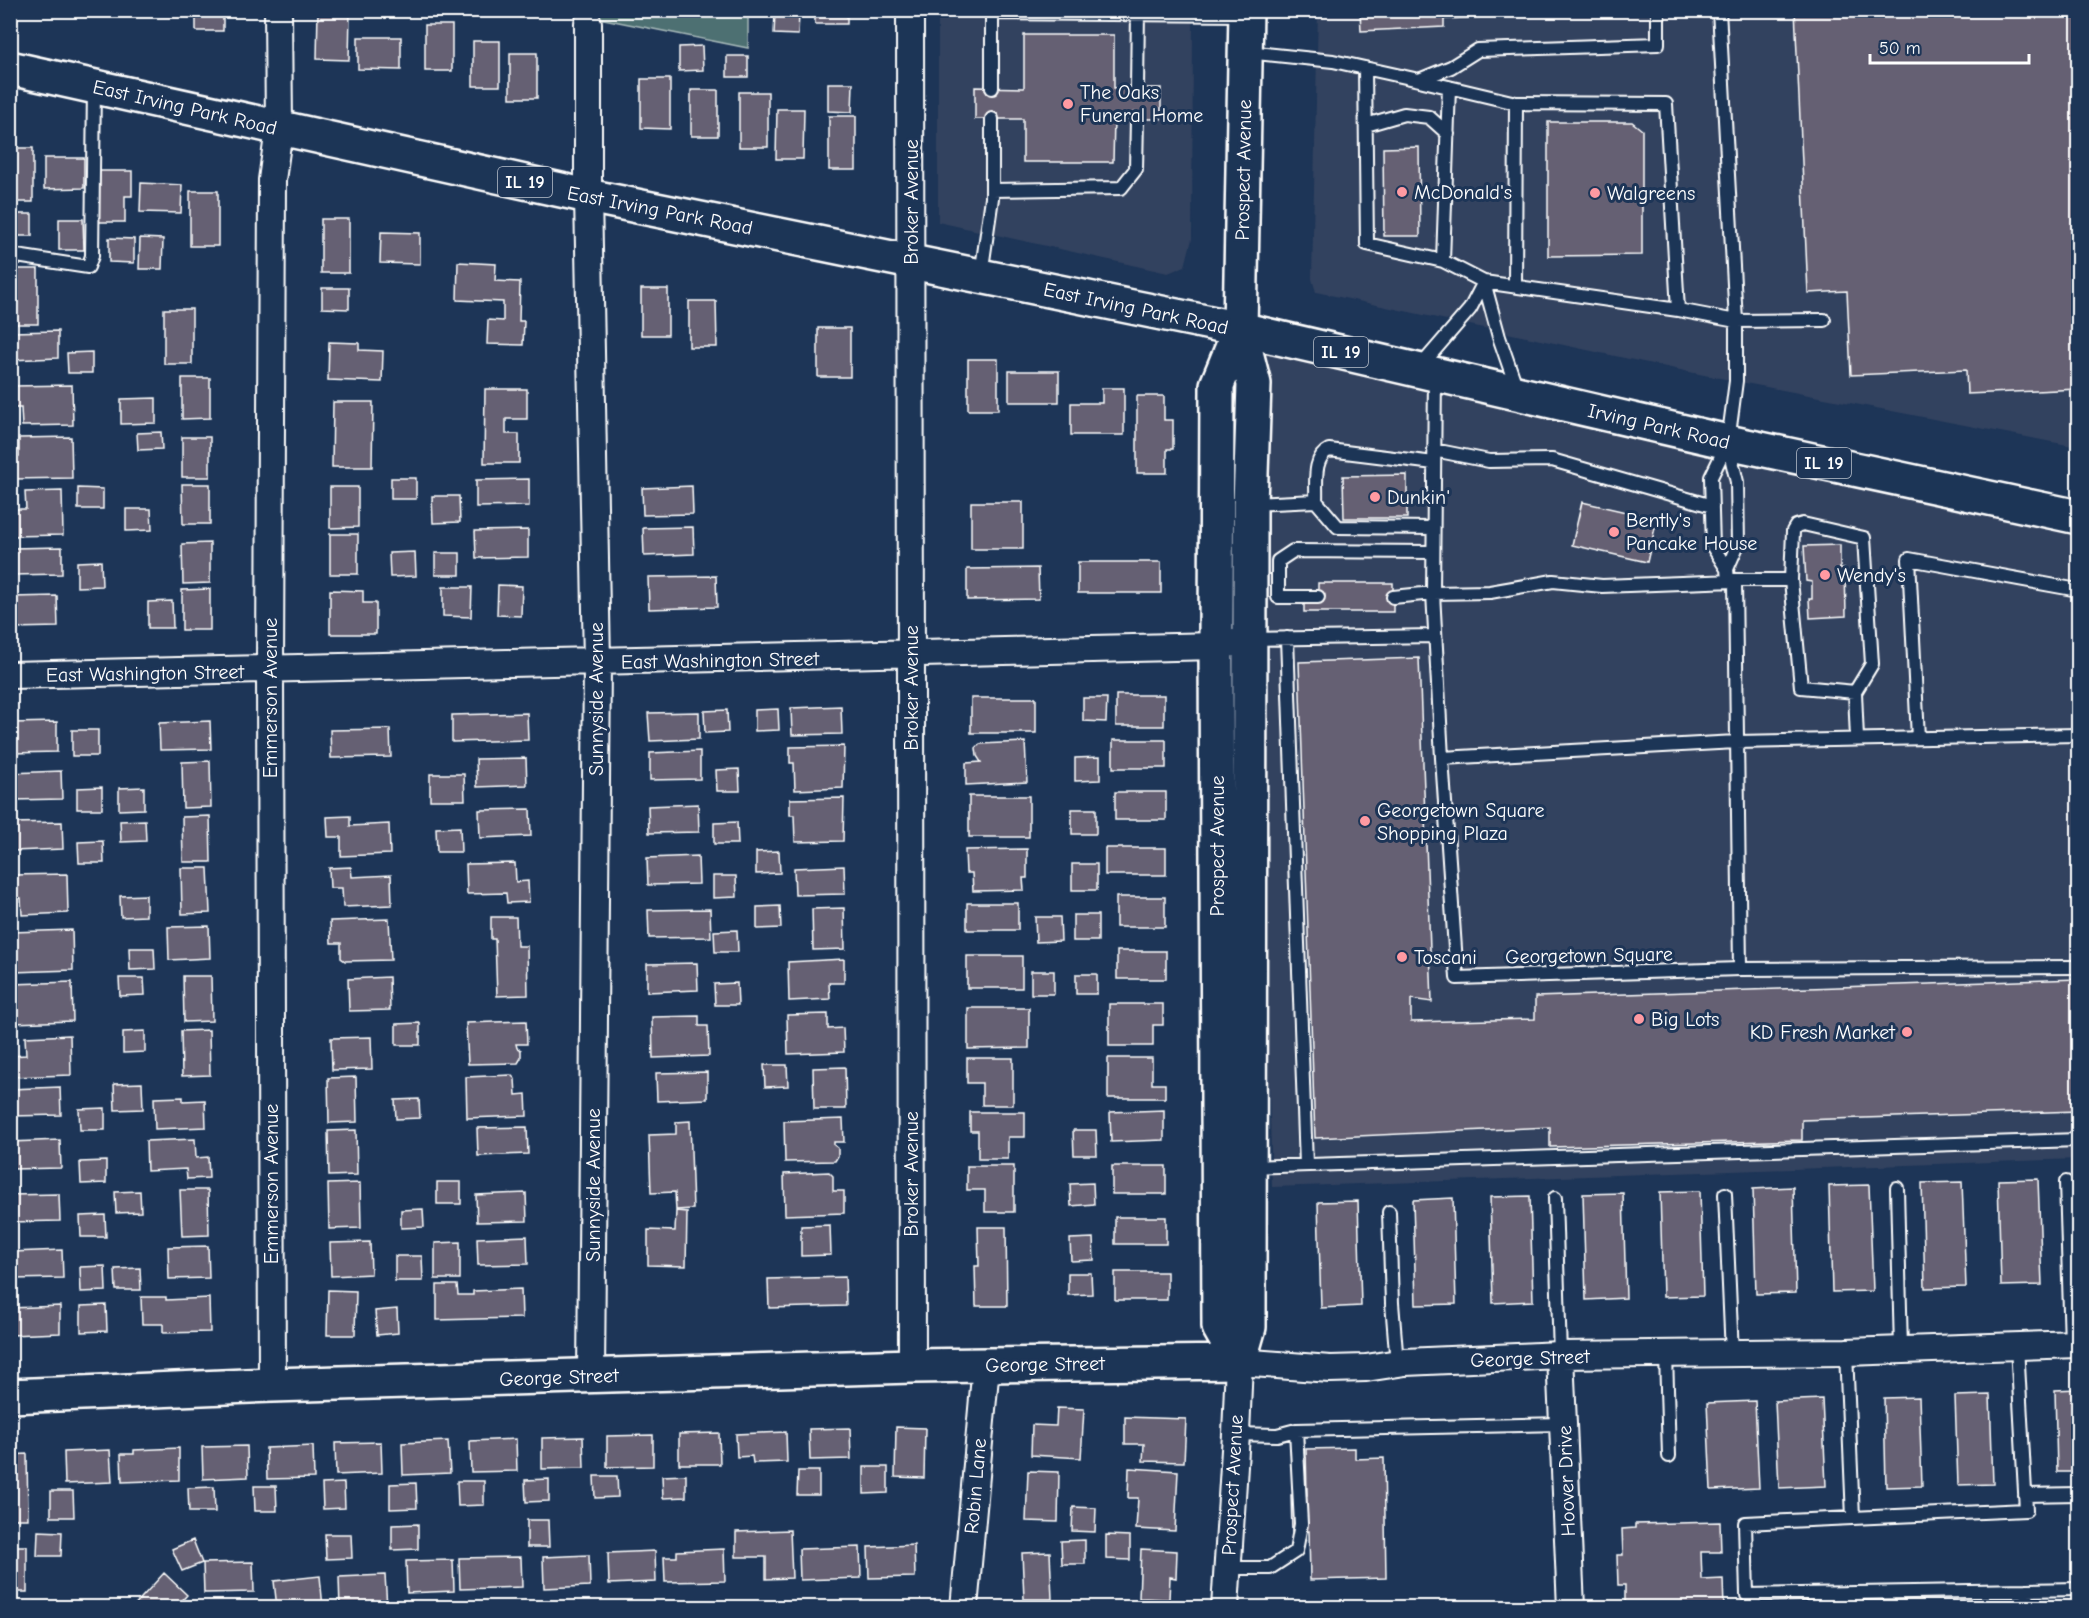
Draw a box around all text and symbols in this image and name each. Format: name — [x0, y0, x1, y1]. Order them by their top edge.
scale bar — [1870, 27, 2029, 65]
text: 50 m — [1879, 38, 1921, 59]
street label: East Irving Park Road — [91, 75, 279, 140]
place label: The Oaks Funeral Home — [1080, 81, 1203, 127]
marker: The Oaks Funeral Home — [1061, 97, 1075, 111]
street label: Prospect Avenue — [1231, 99, 1256, 241]
street label: Broker Avenue — [900, 139, 923, 265]
road number: IL 19 — [498, 167, 552, 197]
street label: East Irving Park Road — [565, 181, 755, 240]
place label: McDonald's — [1414, 181, 1512, 204]
place label: Walgreens — [1607, 182, 1695, 205]
marker: McDonald's — [1395, 185, 1409, 199]
marker: Walgreens — [1588, 186, 1602, 200]
street label: East Irving Park Road — [1041, 278, 1230, 339]
road number: IL 19 — [1314, 337, 1368, 367]
street label: Irving Park Road — [1586, 399, 1732, 454]
road number: IL 19 — [1797, 448, 1851, 478]
place label: Dunkin' — [1387, 486, 1450, 509]
marker: Dunkin' — [1368, 490, 1382, 504]
place label: Bently's Pancake House — [1626, 509, 1757, 555]
marker: Bently's Pancake House — [1607, 525, 1621, 539]
place label: Wendy's — [1837, 564, 1906, 587]
marker: Wendy's — [1818, 568, 1832, 582]
street label: Emmerson Avenue — [259, 618, 282, 778]
street label: Sunnyside Avenue — [585, 622, 608, 776]
street label: Broker Avenue — [900, 625, 923, 751]
street label: East Washington Street — [621, 647, 821, 674]
street label: East Washington Street — [46, 660, 246, 687]
street label: Prospect Avenue — [1206, 775, 1229, 917]
place label: Georgetown Square Shopping Plaza — [1377, 799, 1545, 845]
marker: Georgetown Square Shopping Plaza — [1358, 814, 1372, 828]
street label: Georgetown Square — [1505, 943, 1673, 968]
place label: Toscani — [1414, 946, 1477, 969]
marker: Toscani — [1395, 950, 1409, 964]
place label: Big Lots — [1651, 1008, 1719, 1031]
marker: Big Lots — [1632, 1012, 1646, 1026]
place label: KD Fresh Market — [1750, 1021, 1896, 1044]
marker: KD Fresh Market — [1900, 1025, 1914, 1039]
street label: Emmerson Avenue — [260, 1104, 283, 1264]
street label: Sunnyside Avenue — [582, 1108, 605, 1262]
street label: Broker Avenue — [900, 1111, 923, 1237]
street label: George Street — [1470, 1345, 1591, 1372]
street label: George Street — [985, 1352, 1106, 1377]
street label: George Street — [499, 1364, 620, 1391]
street label: Prospect Avenue — [1217, 1414, 1248, 1556]
street label: Hoover Drive — [1553, 1425, 1580, 1537]
street label: Robin Lane — [960, 1437, 991, 1535]

